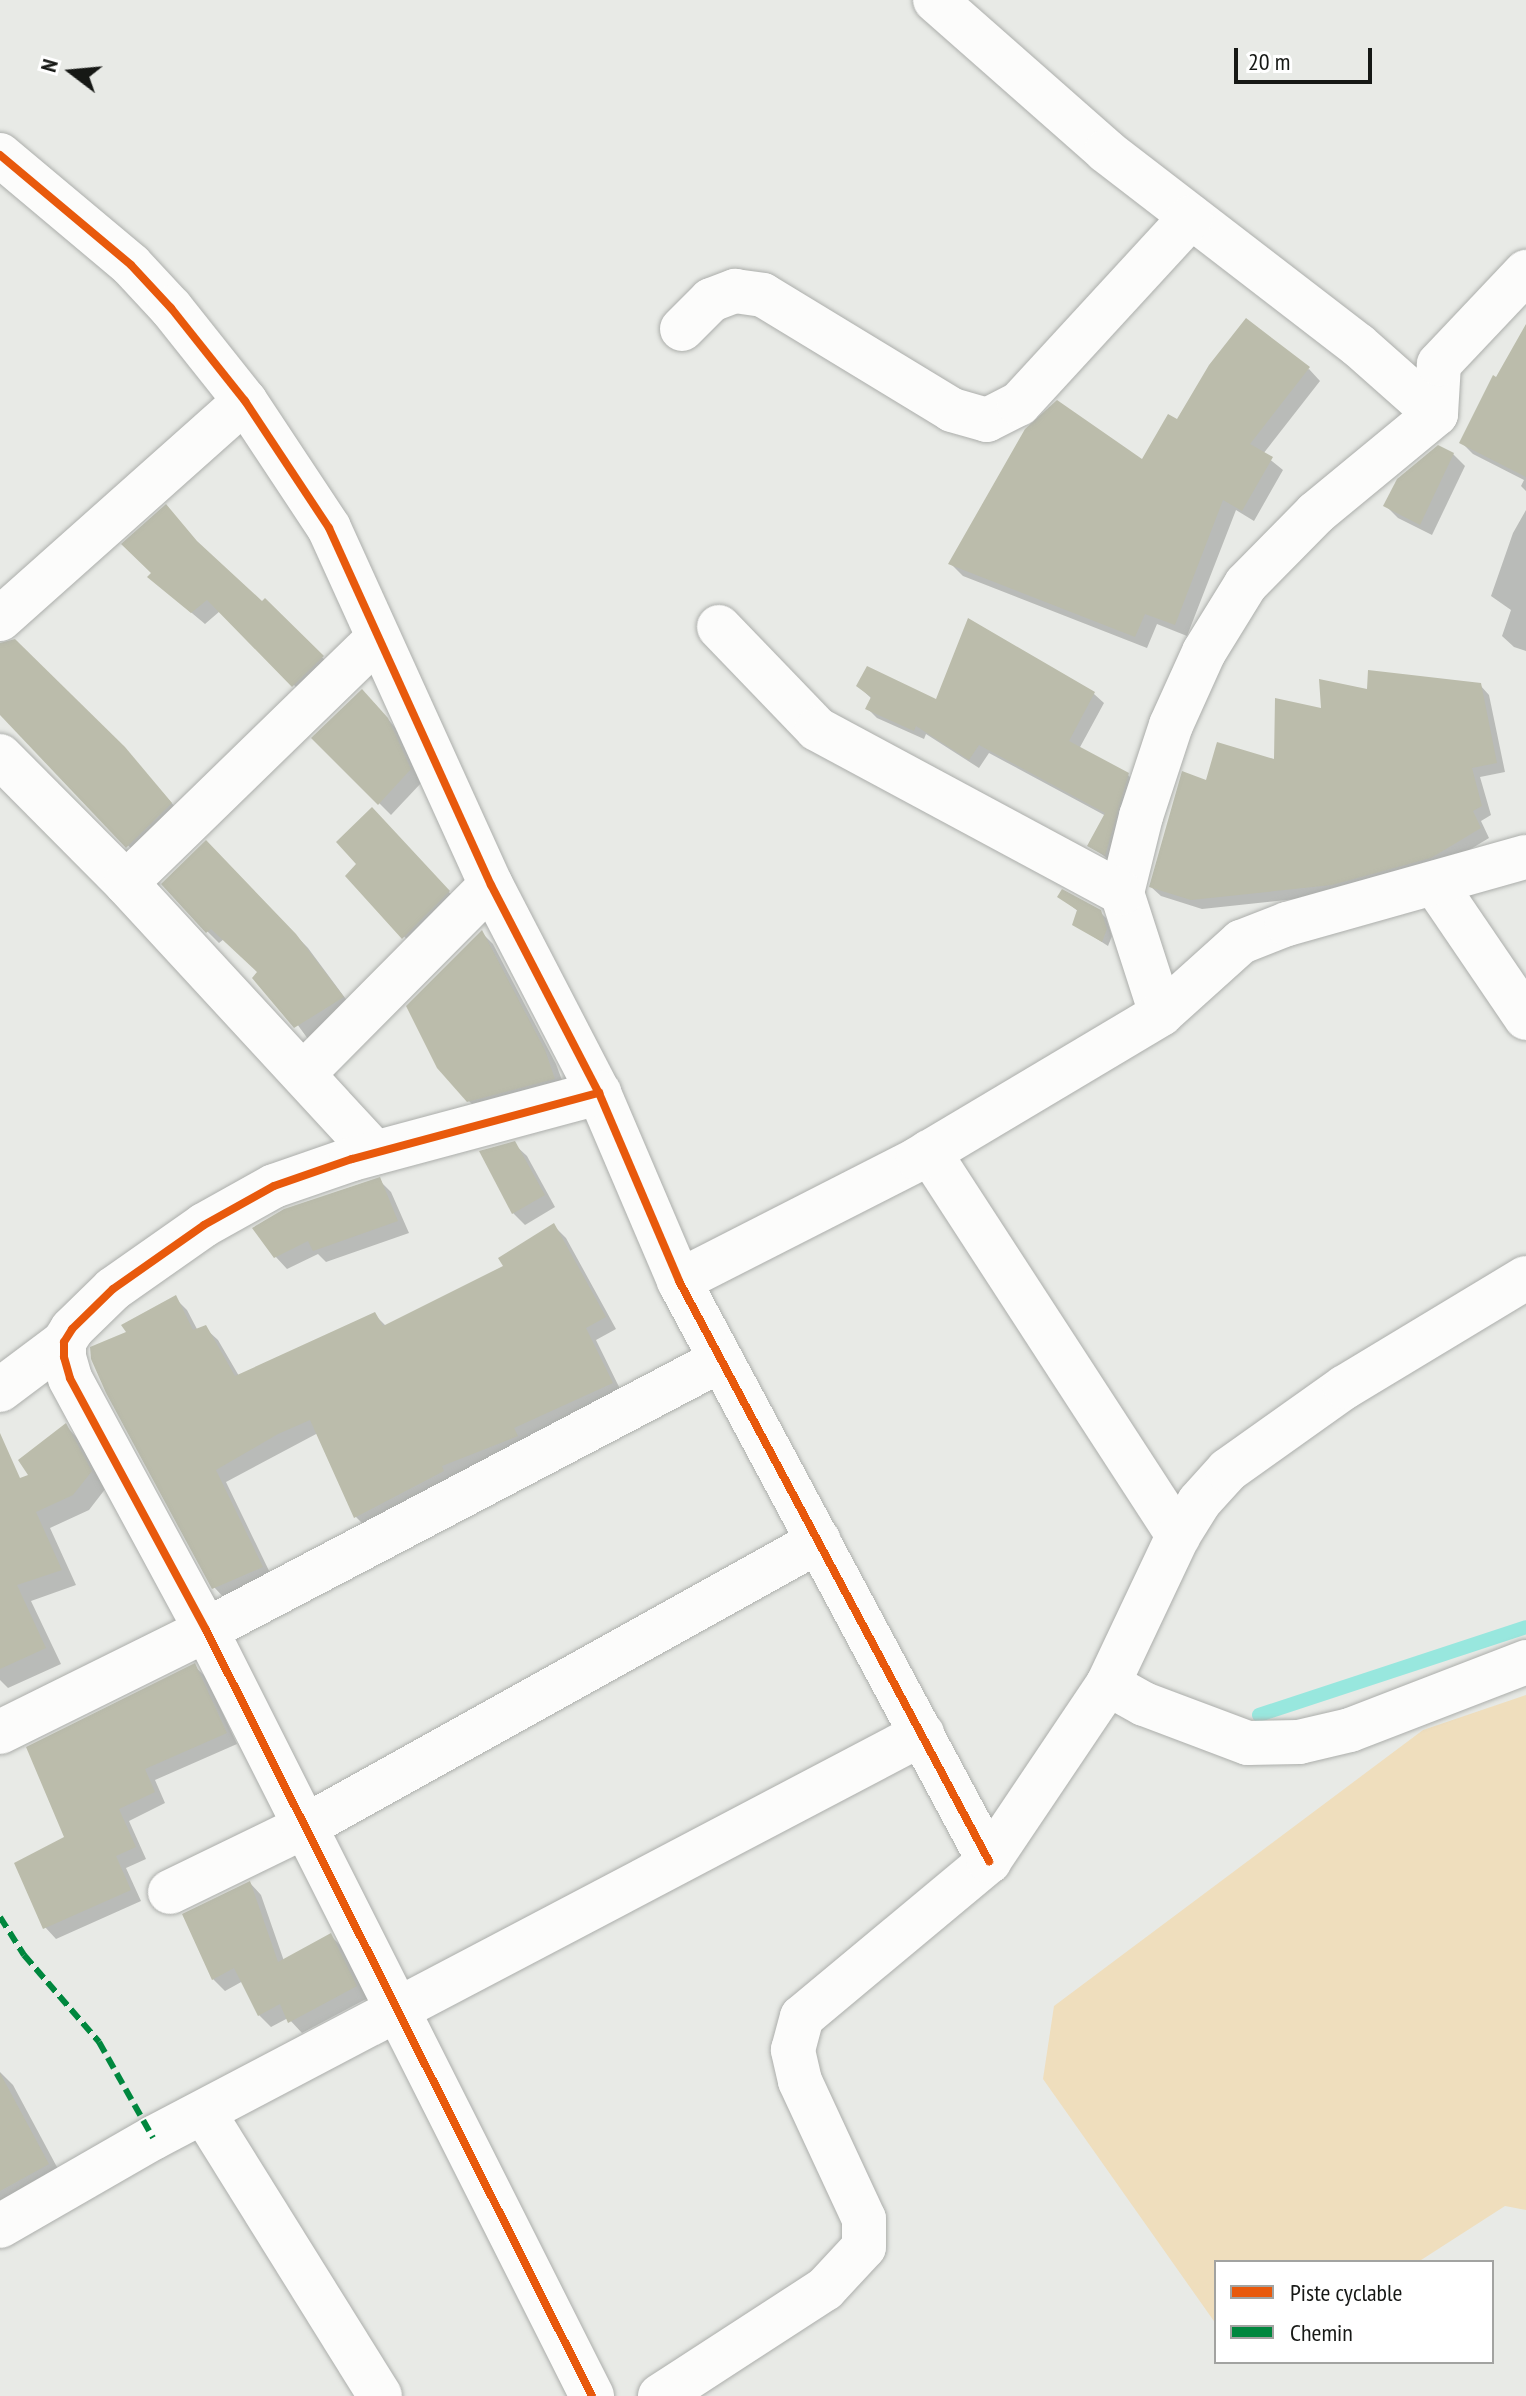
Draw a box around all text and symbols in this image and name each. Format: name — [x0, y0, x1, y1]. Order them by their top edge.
north arrow — [32, 32, 112, 112]
scale bar — [1238, 32, 1376, 82]
text: 20 m — [1248, 46, 1290, 77]
text: N — [34, 56, 64, 75]
legend — [1214, 2260, 1494, 2364]
text: Piste cyclable — [1290, 2277, 1403, 2308]
text: Chemin — [1290, 2317, 1353, 2348]

